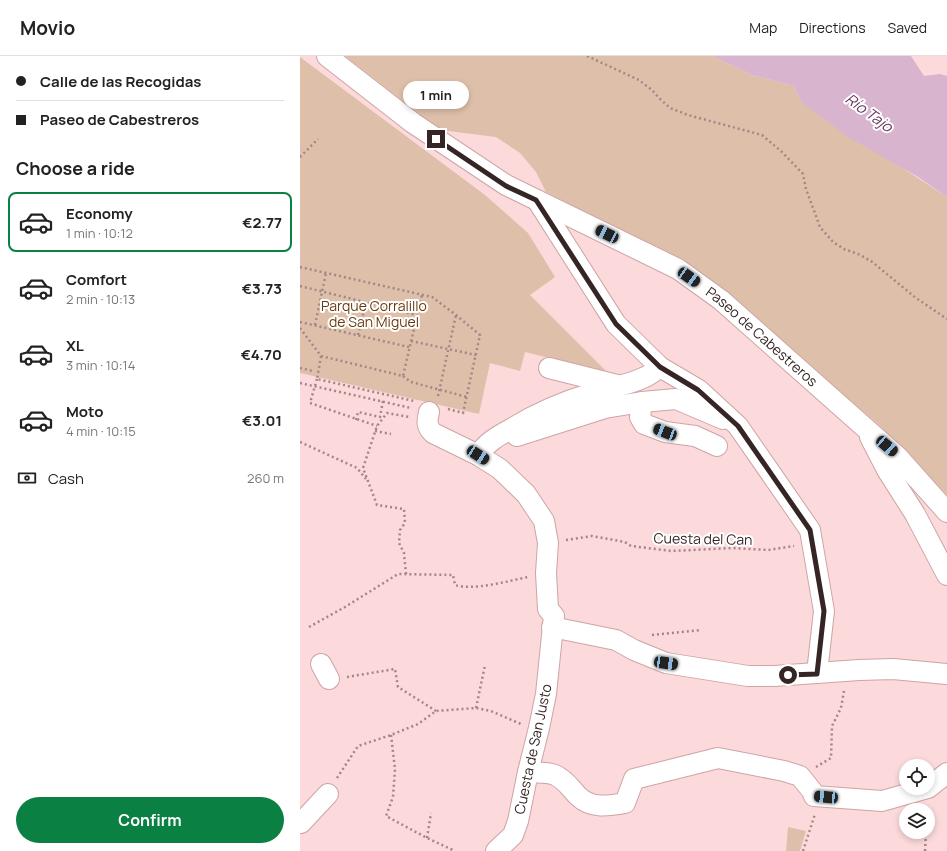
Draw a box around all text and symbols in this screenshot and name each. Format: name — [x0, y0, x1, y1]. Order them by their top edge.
text: Movio — [20, 15, 75, 41]
text: Map — [749, 18, 777, 37]
text: Directions — [799, 18, 866, 37]
text: Saved — [888, 18, 927, 37]
text: Calle de las Recogidas — [40, 71, 202, 92]
callout: 1 min — [403, 81, 469, 109]
text: 1 min — [420, 86, 452, 104]
water label: Río Tajo — [841, 88, 898, 138]
text: Paseo de Cabestreros — [40, 109, 199, 130]
route end — [427, 130, 445, 148]
text: Choose a ride — [16, 156, 135, 180]
text: Economy — [66, 203, 133, 224]
icon: car — [18, 204, 54, 240]
text: €2.77 — [242, 212, 282, 233]
car — [594, 223, 620, 245]
text: 1 min · 10:12 — [66, 224, 133, 242]
car — [676, 265, 702, 289]
text: Comfort — [66, 269, 127, 290]
icon: car — [18, 270, 54, 306]
text: €3.73 — [242, 278, 282, 299]
street label: Paseo de Cabestreros — [702, 282, 822, 390]
text: 2 min · 10:13 — [66, 290, 135, 308]
park label: Parque Corralillo de San Miguel — [321, 296, 427, 331]
text: XL — [66, 335, 84, 356]
icon: car — [18, 336, 54, 372]
text: €4.70 — [241, 344, 282, 365]
text: 3 min · 10:14 — [66, 356, 135, 374]
text: Moto — [66, 401, 103, 422]
icon: car — [18, 402, 54, 438]
text: €3.01 — [242, 410, 282, 431]
text: 4 min · 10:15 — [66, 422, 136, 440]
car — [652, 422, 678, 442]
car — [874, 434, 900, 458]
car — [465, 443, 491, 467]
icon: cash — [16, 467, 38, 489]
text: Cash — [48, 468, 84, 489]
text: 260 m — [247, 469, 284, 487]
street label: Cuesta del Can — [653, 528, 753, 549]
car — [653, 655, 679, 671]
route start — [779, 666, 797, 684]
street label: Cuesta de San Justo — [509, 682, 556, 816]
map controls — [899, 759, 935, 839]
button: locate — [899, 759, 935, 795]
car — [814, 790, 838, 804]
button: Confirm — [16, 797, 284, 843]
button: layers — [899, 803, 935, 839]

